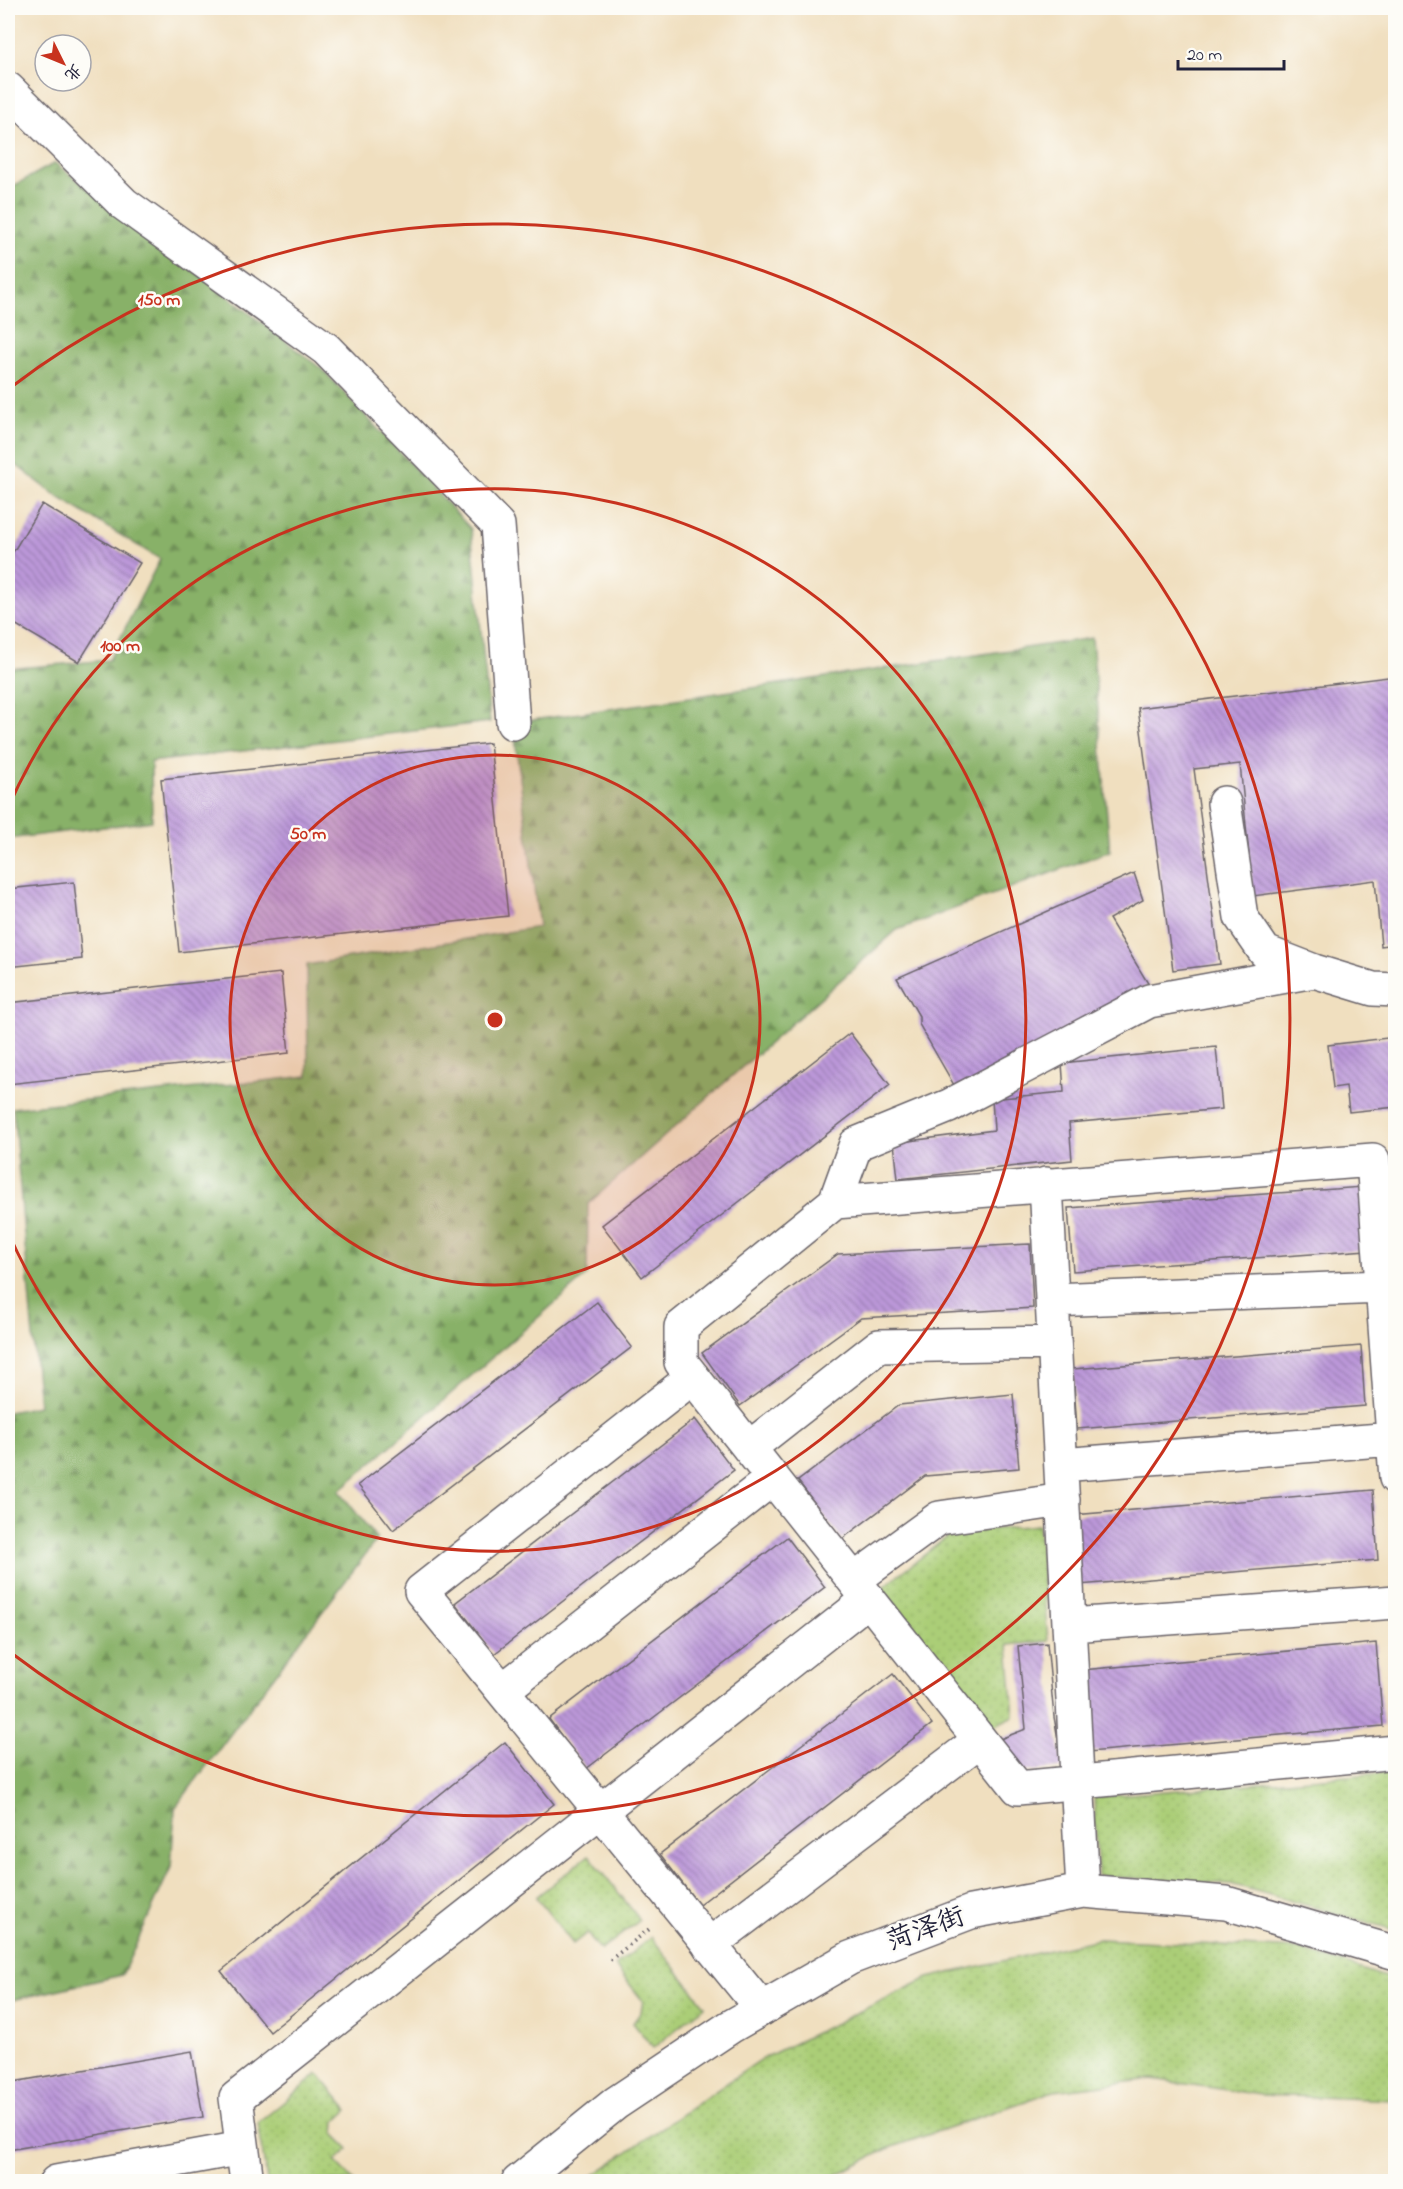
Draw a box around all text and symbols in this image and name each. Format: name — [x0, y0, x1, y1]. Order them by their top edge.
north arrow — [33, 33, 93, 93]
scale bar — [1178, 33, 1284, 71]
text: 20 m — [1187, 43, 1222, 69]
text: 北 — [58, 58, 87, 86]
text: 150 m — [138, 288, 180, 314]
text: 100 m — [100, 634, 140, 660]
text: 50 m — [290, 822, 326, 848]
centre of rings — [485, 1010, 505, 1030]
street label: 菏泽街 — [881, 1898, 971, 1962]

